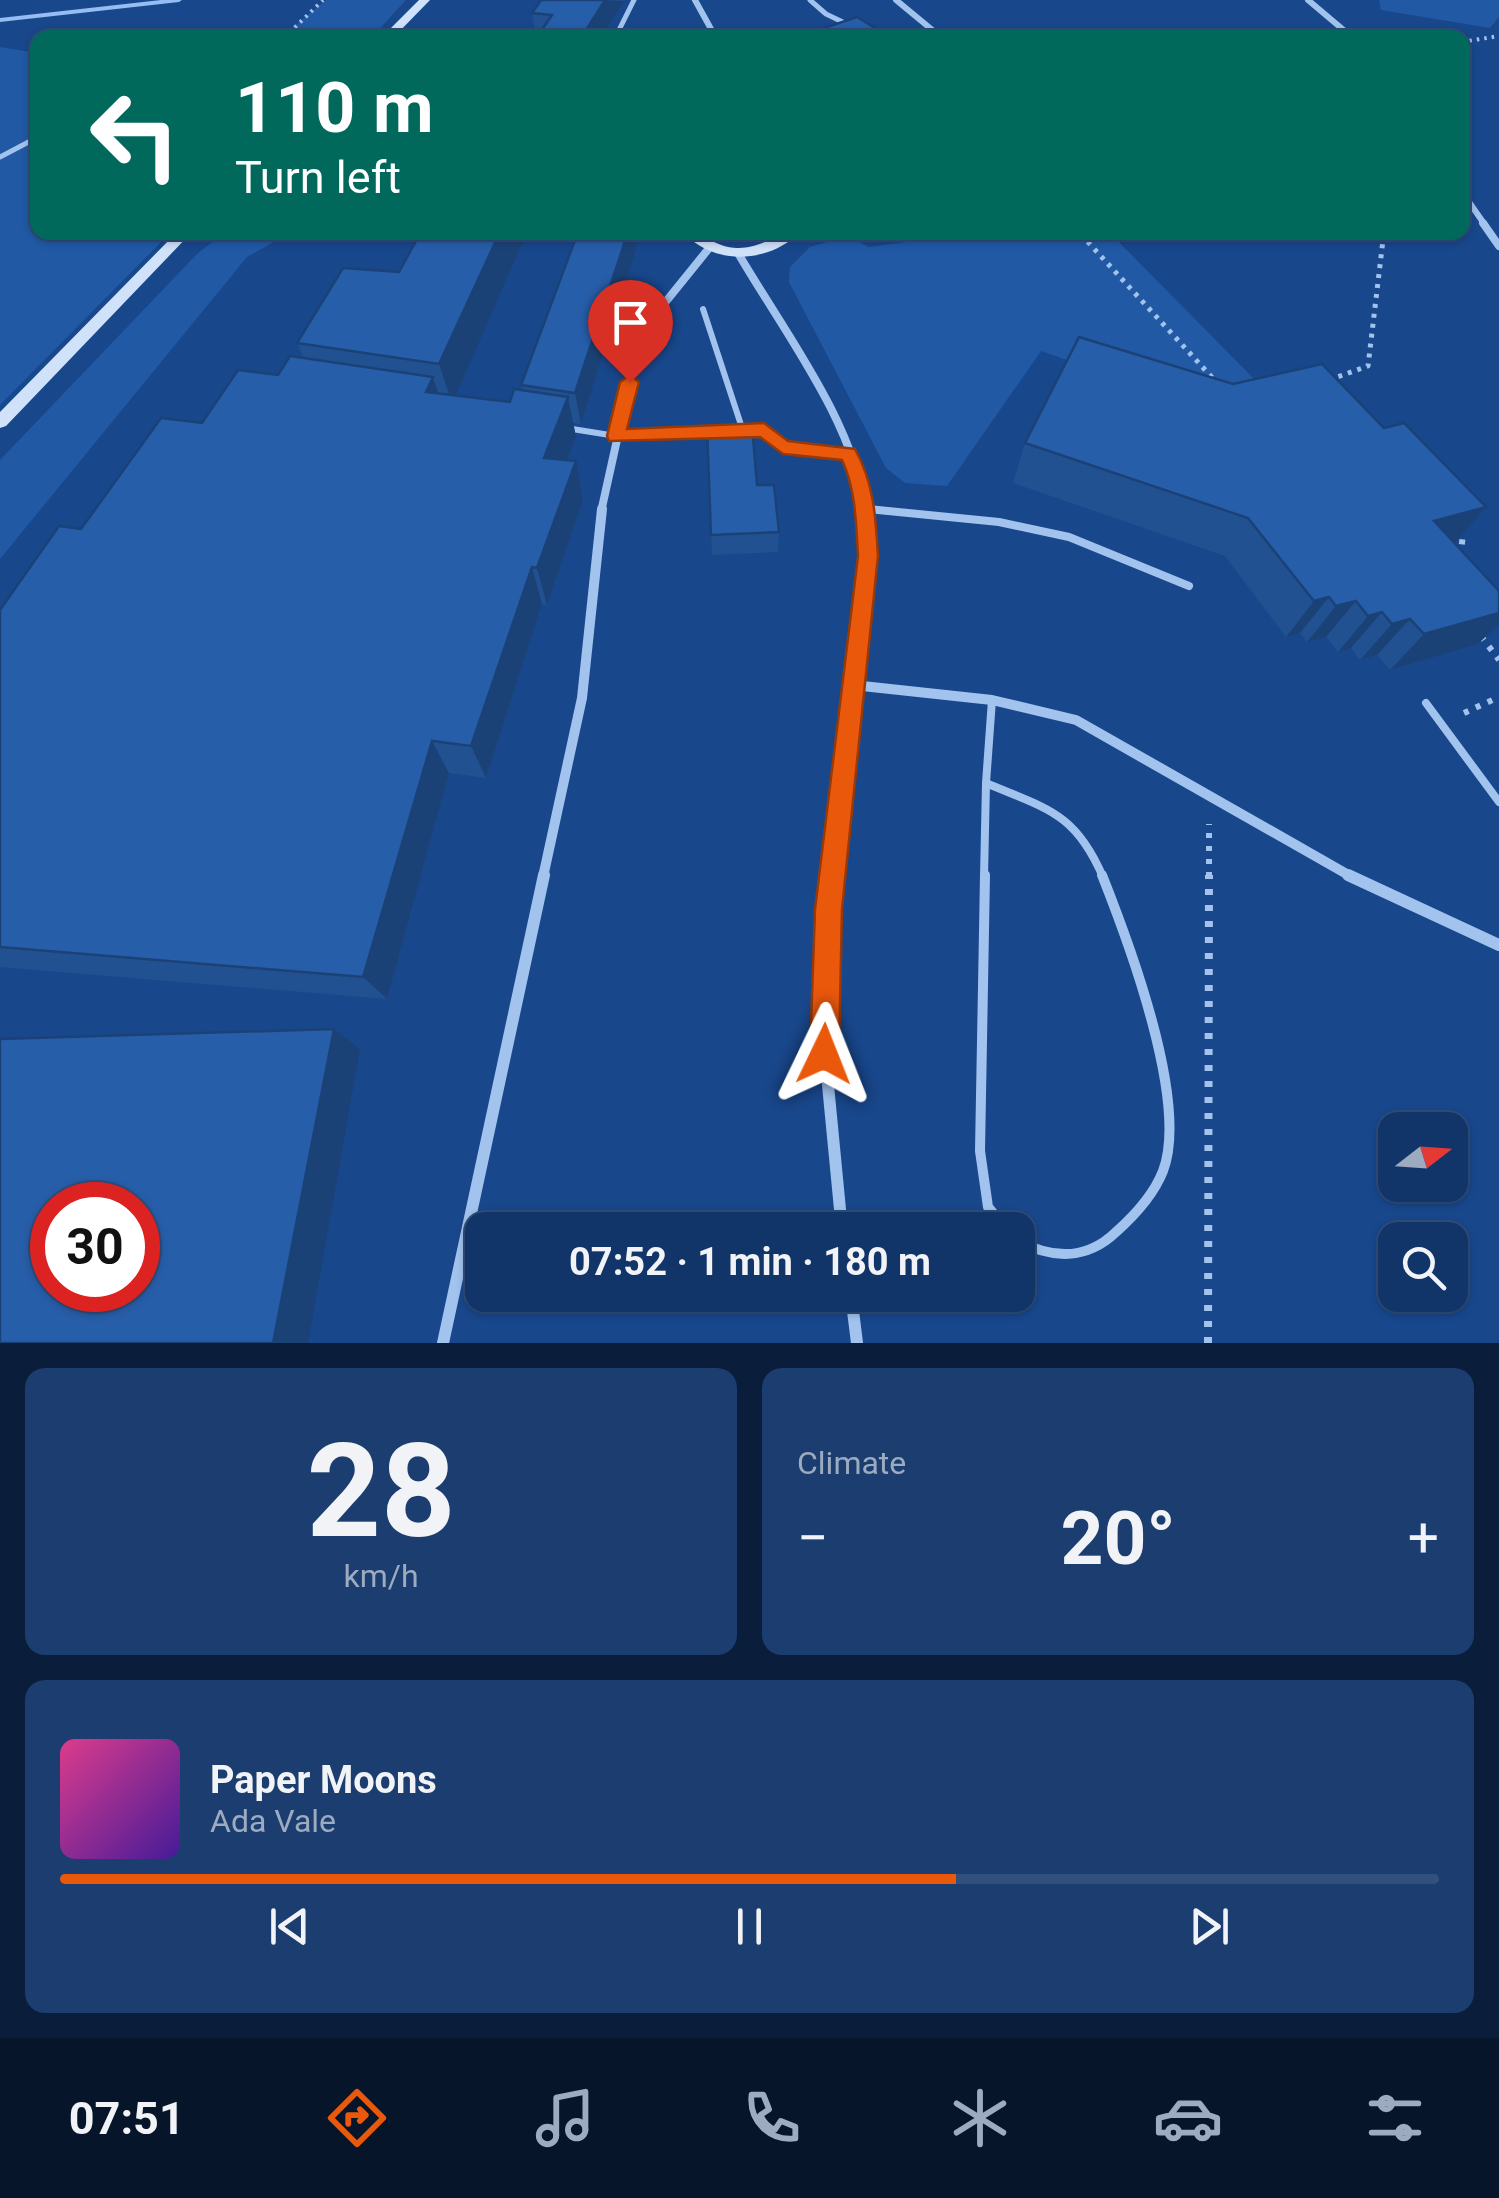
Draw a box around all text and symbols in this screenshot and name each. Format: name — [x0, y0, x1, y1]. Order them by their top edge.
text: 110 m — [235, 67, 434, 149]
icon: left — [70, 70, 200, 200]
text: Turn left — [235, 151, 401, 204]
pin — [588, 280, 673, 383]
icon: arrive — [603, 295, 658, 350]
position arrow — [772, 1002, 876, 1106]
north arrow — [1378, 1112, 1468, 1202]
map controls — [1378, 1112, 1468, 1312]
speed limit sign: 30 — [30, 1182, 160, 1312]
button: search — [1378, 1222, 1468, 1312]
text: 07:52 · 1 min · 180 m — [569, 1240, 931, 1284]
text: 28 — [306, 1415, 456, 1568]
text: Climate — [797, 1444, 906, 1482]
text: 20° — [1060, 1494, 1176, 1582]
text: − — [797, 1506, 828, 1570]
text: + — [1408, 1506, 1439, 1570]
text: km/h — [343, 1557, 419, 1595]
text: Paper Moons — [210, 1758, 437, 1802]
text: Ada Vale — [210, 1802, 336, 1840]
icon: previous — [262, 1899, 317, 1954]
icon: pause — [722, 1899, 777, 1954]
icon: next — [1182, 1899, 1237, 1954]
icon: directions — [322, 2083, 392, 2153]
icon: music — [530, 2083, 600, 2153]
icon: phone — [737, 2083, 807, 2153]
icon: climate — [945, 2083, 1015, 2153]
icon: car — [1153, 2083, 1223, 2153]
icon: filters — [1360, 2083, 1430, 2153]
text: 07:51 — [69, 2092, 185, 2145]

